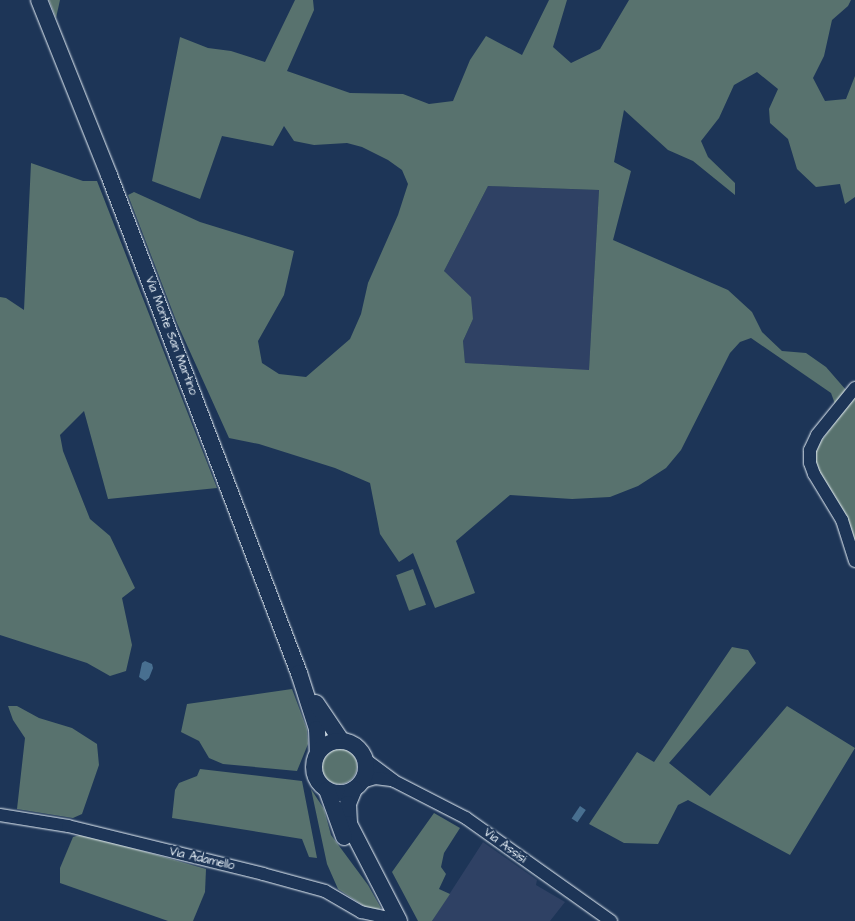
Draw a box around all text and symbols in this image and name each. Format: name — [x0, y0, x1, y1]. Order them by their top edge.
street label: Via Monte San Martino — [142, 275, 200, 397]
street label: Via Assisi — [481, 826, 529, 866]
street label: Via Adamello — [168, 844, 236, 874]

